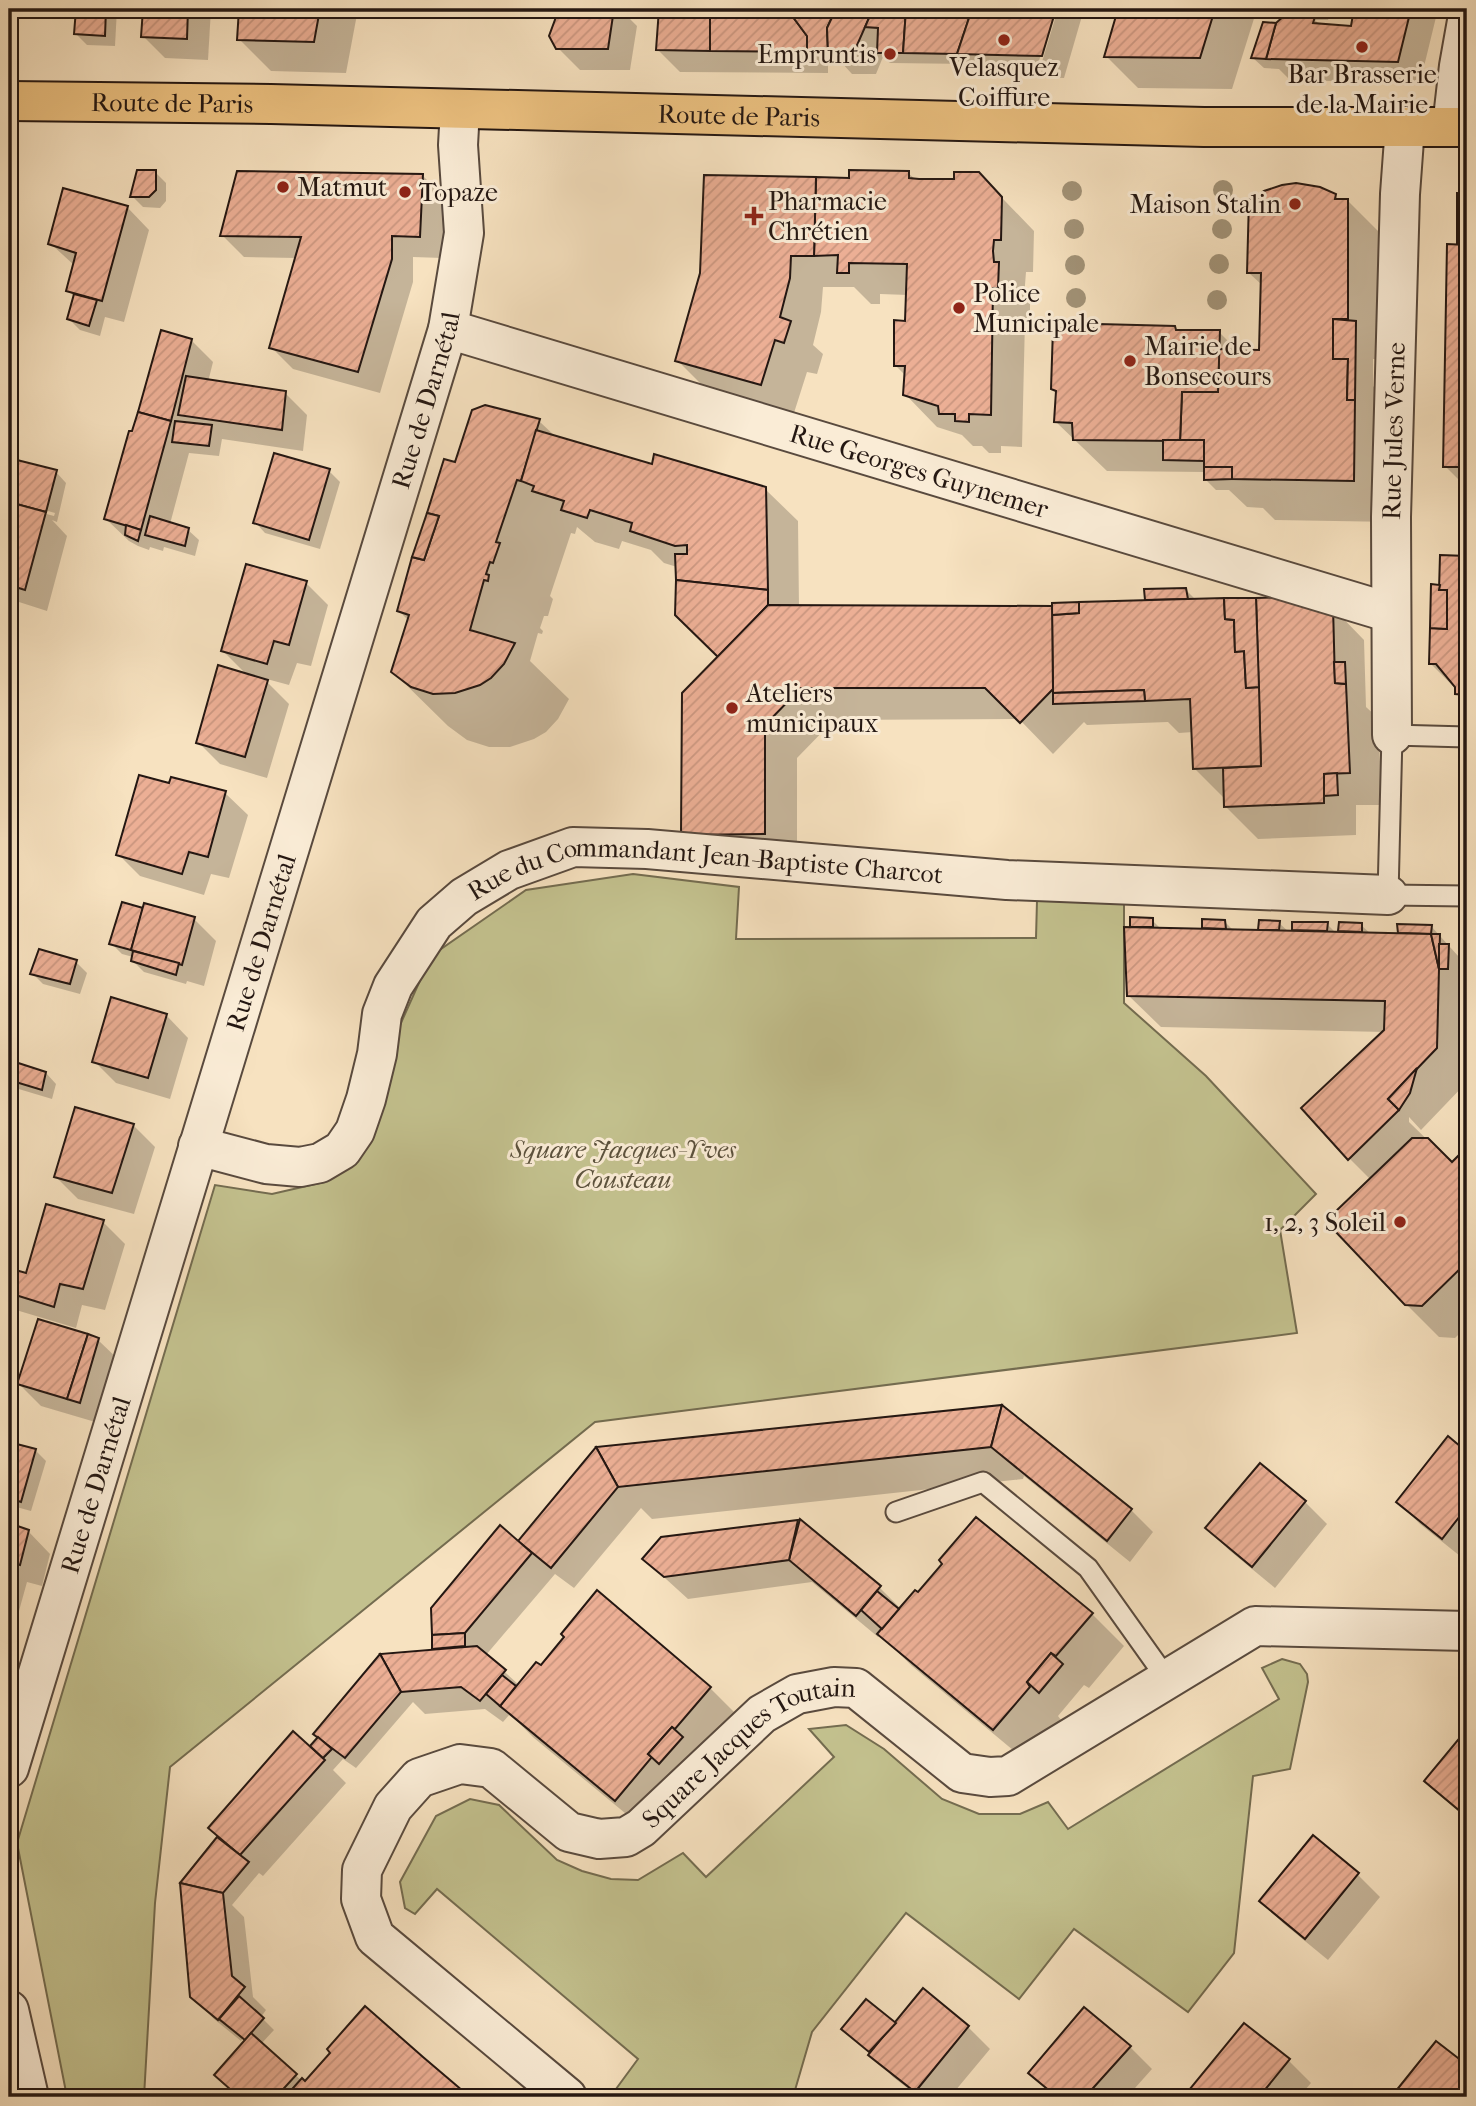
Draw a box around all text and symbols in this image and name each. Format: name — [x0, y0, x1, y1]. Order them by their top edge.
marker: Velasquez Coiffure — [996, 32, 1012, 48]
place label: Empruntis — [757, 39, 876, 70]
marker: Bar Brasserie de la Mairie — [1354, 39, 1370, 55]
marker: Empruntis — [882, 46, 898, 62]
place label: Velasquez Coiffure — [948, 52, 1059, 113]
place label: Bar Brasserie de la Mairie — [1287, 59, 1437, 120]
street label: Route de Paris — [91, 87, 253, 120]
street label: Route de Paris — [657, 99, 820, 134]
place label: Matmut — [297, 172, 388, 203]
place label: Topaze — [419, 177, 498, 208]
marker: Matmut — [275, 179, 291, 195]
marker: Topaze — [397, 184, 413, 200]
place label: Pharmacie Chrétien — [768, 186, 887, 247]
place label: Maison Stalin — [1130, 189, 1281, 220]
marker: Maison Stalin — [1287, 196, 1303, 212]
marker: Pharmacie Chrétien — [746, 208, 762, 224]
place label: Police Municipale — [973, 278, 1099, 339]
marker: Police Municipale — [951, 300, 967, 316]
street label: Rue de Darnétal — [385, 310, 467, 493]
place label: Mairie de Bonsecours — [1144, 331, 1271, 392]
street label: Rue Jules Verne — [1376, 342, 1412, 520]
marker: Mairie de Bonsecours — [1122, 353, 1138, 369]
street label: Rue Georges Guynemer — [786, 418, 1052, 525]
place label: Ateliers municipaux — [745, 678, 879, 739]
marker: Ateliers municipaux — [724, 700, 740, 716]
street label: Rue du Commandant Jean-Baptiste Charcot — [462, 832, 945, 907]
street label: Rue de Darnétal — [220, 850, 303, 1035]
park label: Square Jacques-Yves Cousteau — [509, 1134, 737, 1195]
place label: 1, 2, 3 Soleil — [1264, 1207, 1386, 1238]
marker: 1, 2, 3 Soleil — [1392, 1214, 1408, 1230]
street label: Rue de Darnétal — [54, 1393, 137, 1577]
street label: Square Jacques Toutain — [636, 1672, 856, 1835]

